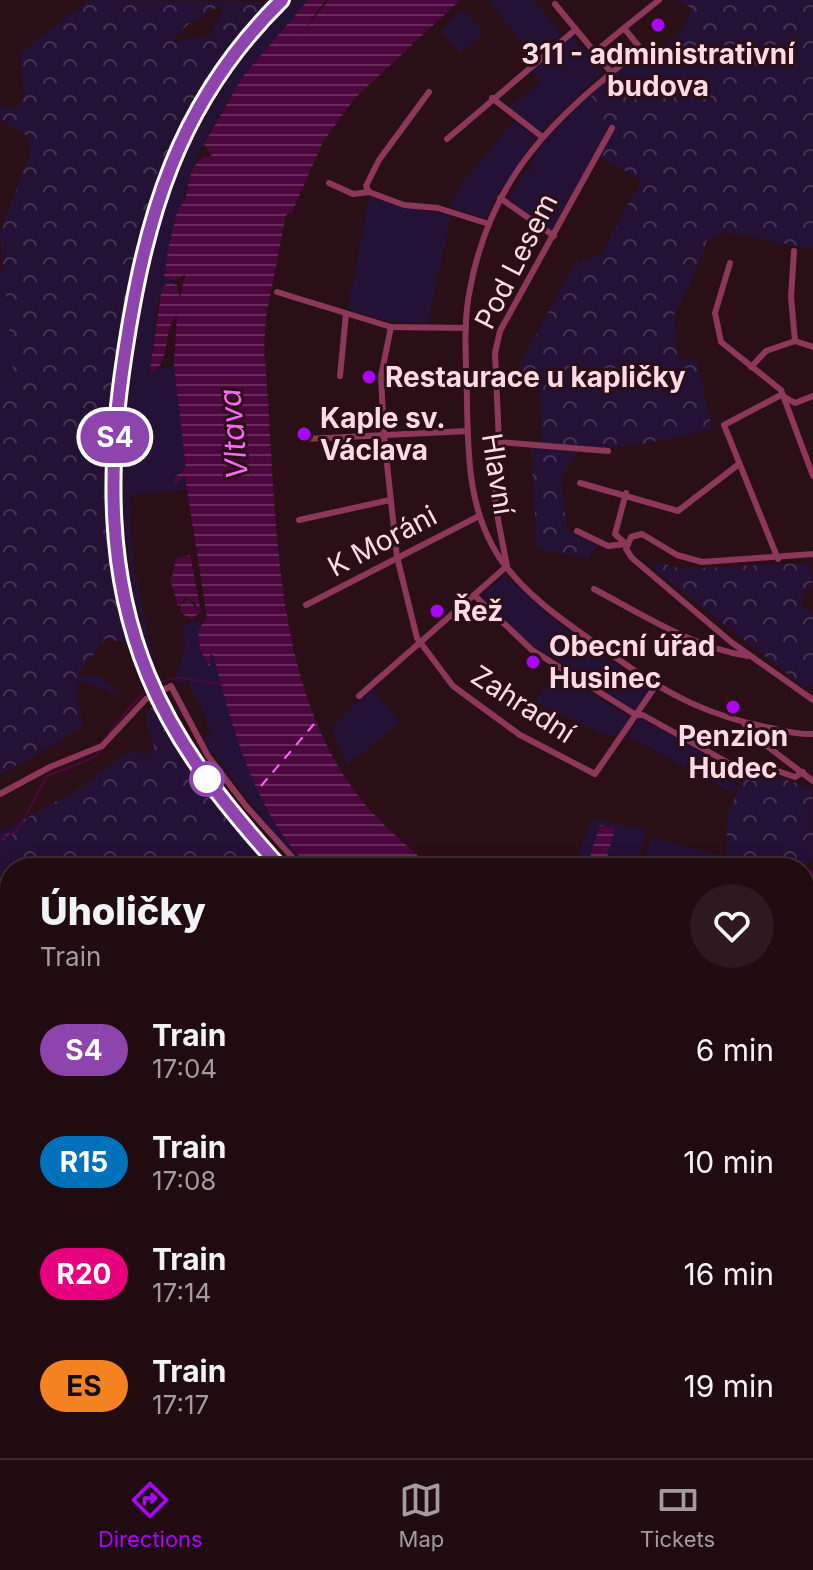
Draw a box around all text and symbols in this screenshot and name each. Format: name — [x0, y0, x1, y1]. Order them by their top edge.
marker: 311 - administrativní budova — [649, 16, 667, 34]
place label: 311 - administrativní budova — [521, 37, 795, 103]
street label: Pod Lesem — [467, 188, 565, 334]
place label: Restaurace u kapličky — [385, 360, 686, 394]
marker: Restaurace u kapličky — [360, 368, 378, 386]
water label: Vltava — [211, 387, 255, 481]
place label: Kaple sv. Václava — [320, 401, 446, 467]
line badge: S4 — [79, 411, 151, 463]
text: S4 — [96, 420, 134, 454]
marker: Kaple sv. Václava — [295, 425, 313, 443]
street label: Hlavní — [475, 431, 521, 517]
street label: K Moráni — [322, 498, 442, 584]
place label: Řež — [453, 593, 503, 628]
marker: Řež — [428, 602, 446, 620]
place label: Obecní úřad Husinec — [549, 629, 715, 695]
marker: Obecní úřad Husinec — [524, 653, 542, 671]
street label: Zahradní — [465, 658, 581, 750]
marker: Penzion Hudec — [724, 698, 742, 716]
place label: Penzion Hudec — [678, 719, 788, 785]
unlabelled marker — [190, 762, 224, 796]
button: heart — [690, 884, 774, 968]
text: Úholičky — [40, 888, 206, 934]
text: Train — [40, 941, 101, 972]
text: Train — [152, 1017, 226, 1053]
text: 6 min — [696, 1032, 774, 1068]
text: S4 — [65, 1033, 103, 1067]
text: 17:04 — [152, 1053, 217, 1084]
text: Train — [152, 1129, 226, 1165]
text: 10 min — [683, 1144, 774, 1180]
text: R15 — [60, 1145, 108, 1179]
text: 17:08 — [152, 1165, 216, 1196]
text: Train — [152, 1241, 226, 1277]
text: 16 min — [683, 1256, 774, 1292]
text: R20 — [57, 1257, 111, 1291]
text: 17:14 — [152, 1277, 211, 1308]
text: Train — [152, 1353, 226, 1389]
text: 19 min — [683, 1368, 774, 1404]
text: ES — [66, 1369, 102, 1403]
text: 17:17 — [152, 1389, 209, 1420]
tab: Directions — [98, 1478, 203, 1552]
tab: Map — [399, 1478, 444, 1552]
tab: Tickets — [640, 1478, 715, 1552]

